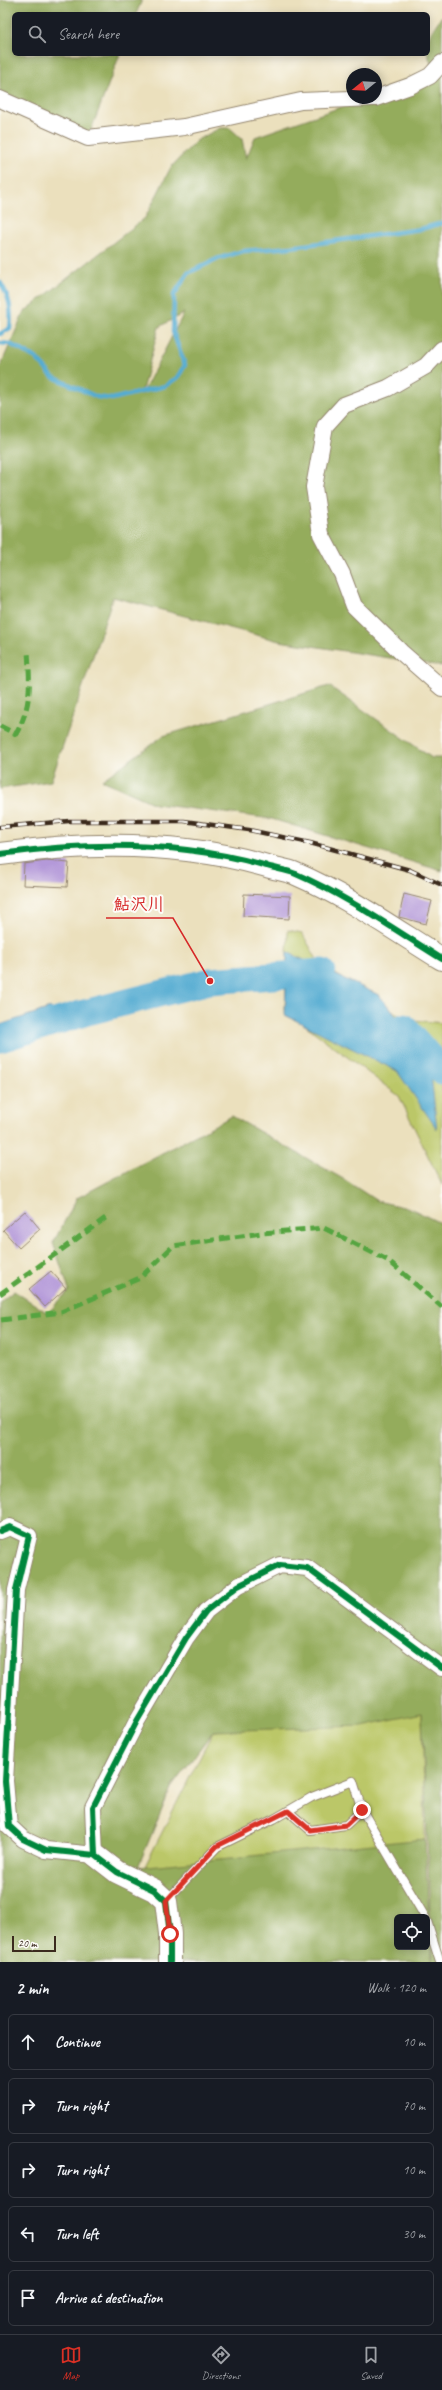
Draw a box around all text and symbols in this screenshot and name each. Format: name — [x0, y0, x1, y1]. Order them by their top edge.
search box — [12, 12, 430, 56]
icon: search — [26, 23, 48, 45]
text: Search here — [58, 25, 119, 44]
north arrow — [346, 68, 382, 104]
callout: 鮎沢川 — [106, 889, 173, 918]
text: 鮎沢川 — [114, 894, 165, 915]
route end — [353, 1801, 371, 1819]
map controls — [394, 1914, 430, 1950]
button: locate — [394, 1914, 430, 1950]
route start — [161, 1925, 179, 1943]
scale bar — [12, 1934, 56, 1953]
text: 20 m — [18, 1936, 37, 1950]
text: 2 min — [16, 1978, 49, 1999]
text: Walk · 120 m — [367, 1980, 426, 1996]
icon: ahead — [17, 2031, 39, 2053]
text: Continue — [55, 2033, 100, 2052]
text: 10 m — [403, 2034, 425, 2050]
icon: right — [17, 2095, 39, 2117]
text: Turn right — [55, 2097, 108, 2116]
text: 70 m — [403, 2098, 425, 2114]
icon: right — [17, 2159, 39, 2181]
text: Turn right — [55, 2161, 108, 2180]
text: 10 m — [403, 2162, 425, 2178]
icon: left — [17, 2223, 39, 2245]
text: Turn left — [55, 2225, 98, 2244]
text: 30 m — [403, 2226, 425, 2242]
icon: arrive — [17, 2287, 39, 2309]
text: Arrive at destination — [55, 2289, 162, 2308]
tab: Map — [60, 2344, 82, 2382]
tab: Directions — [202, 2344, 240, 2382]
tab: Saved — [360, 2344, 382, 2382]

